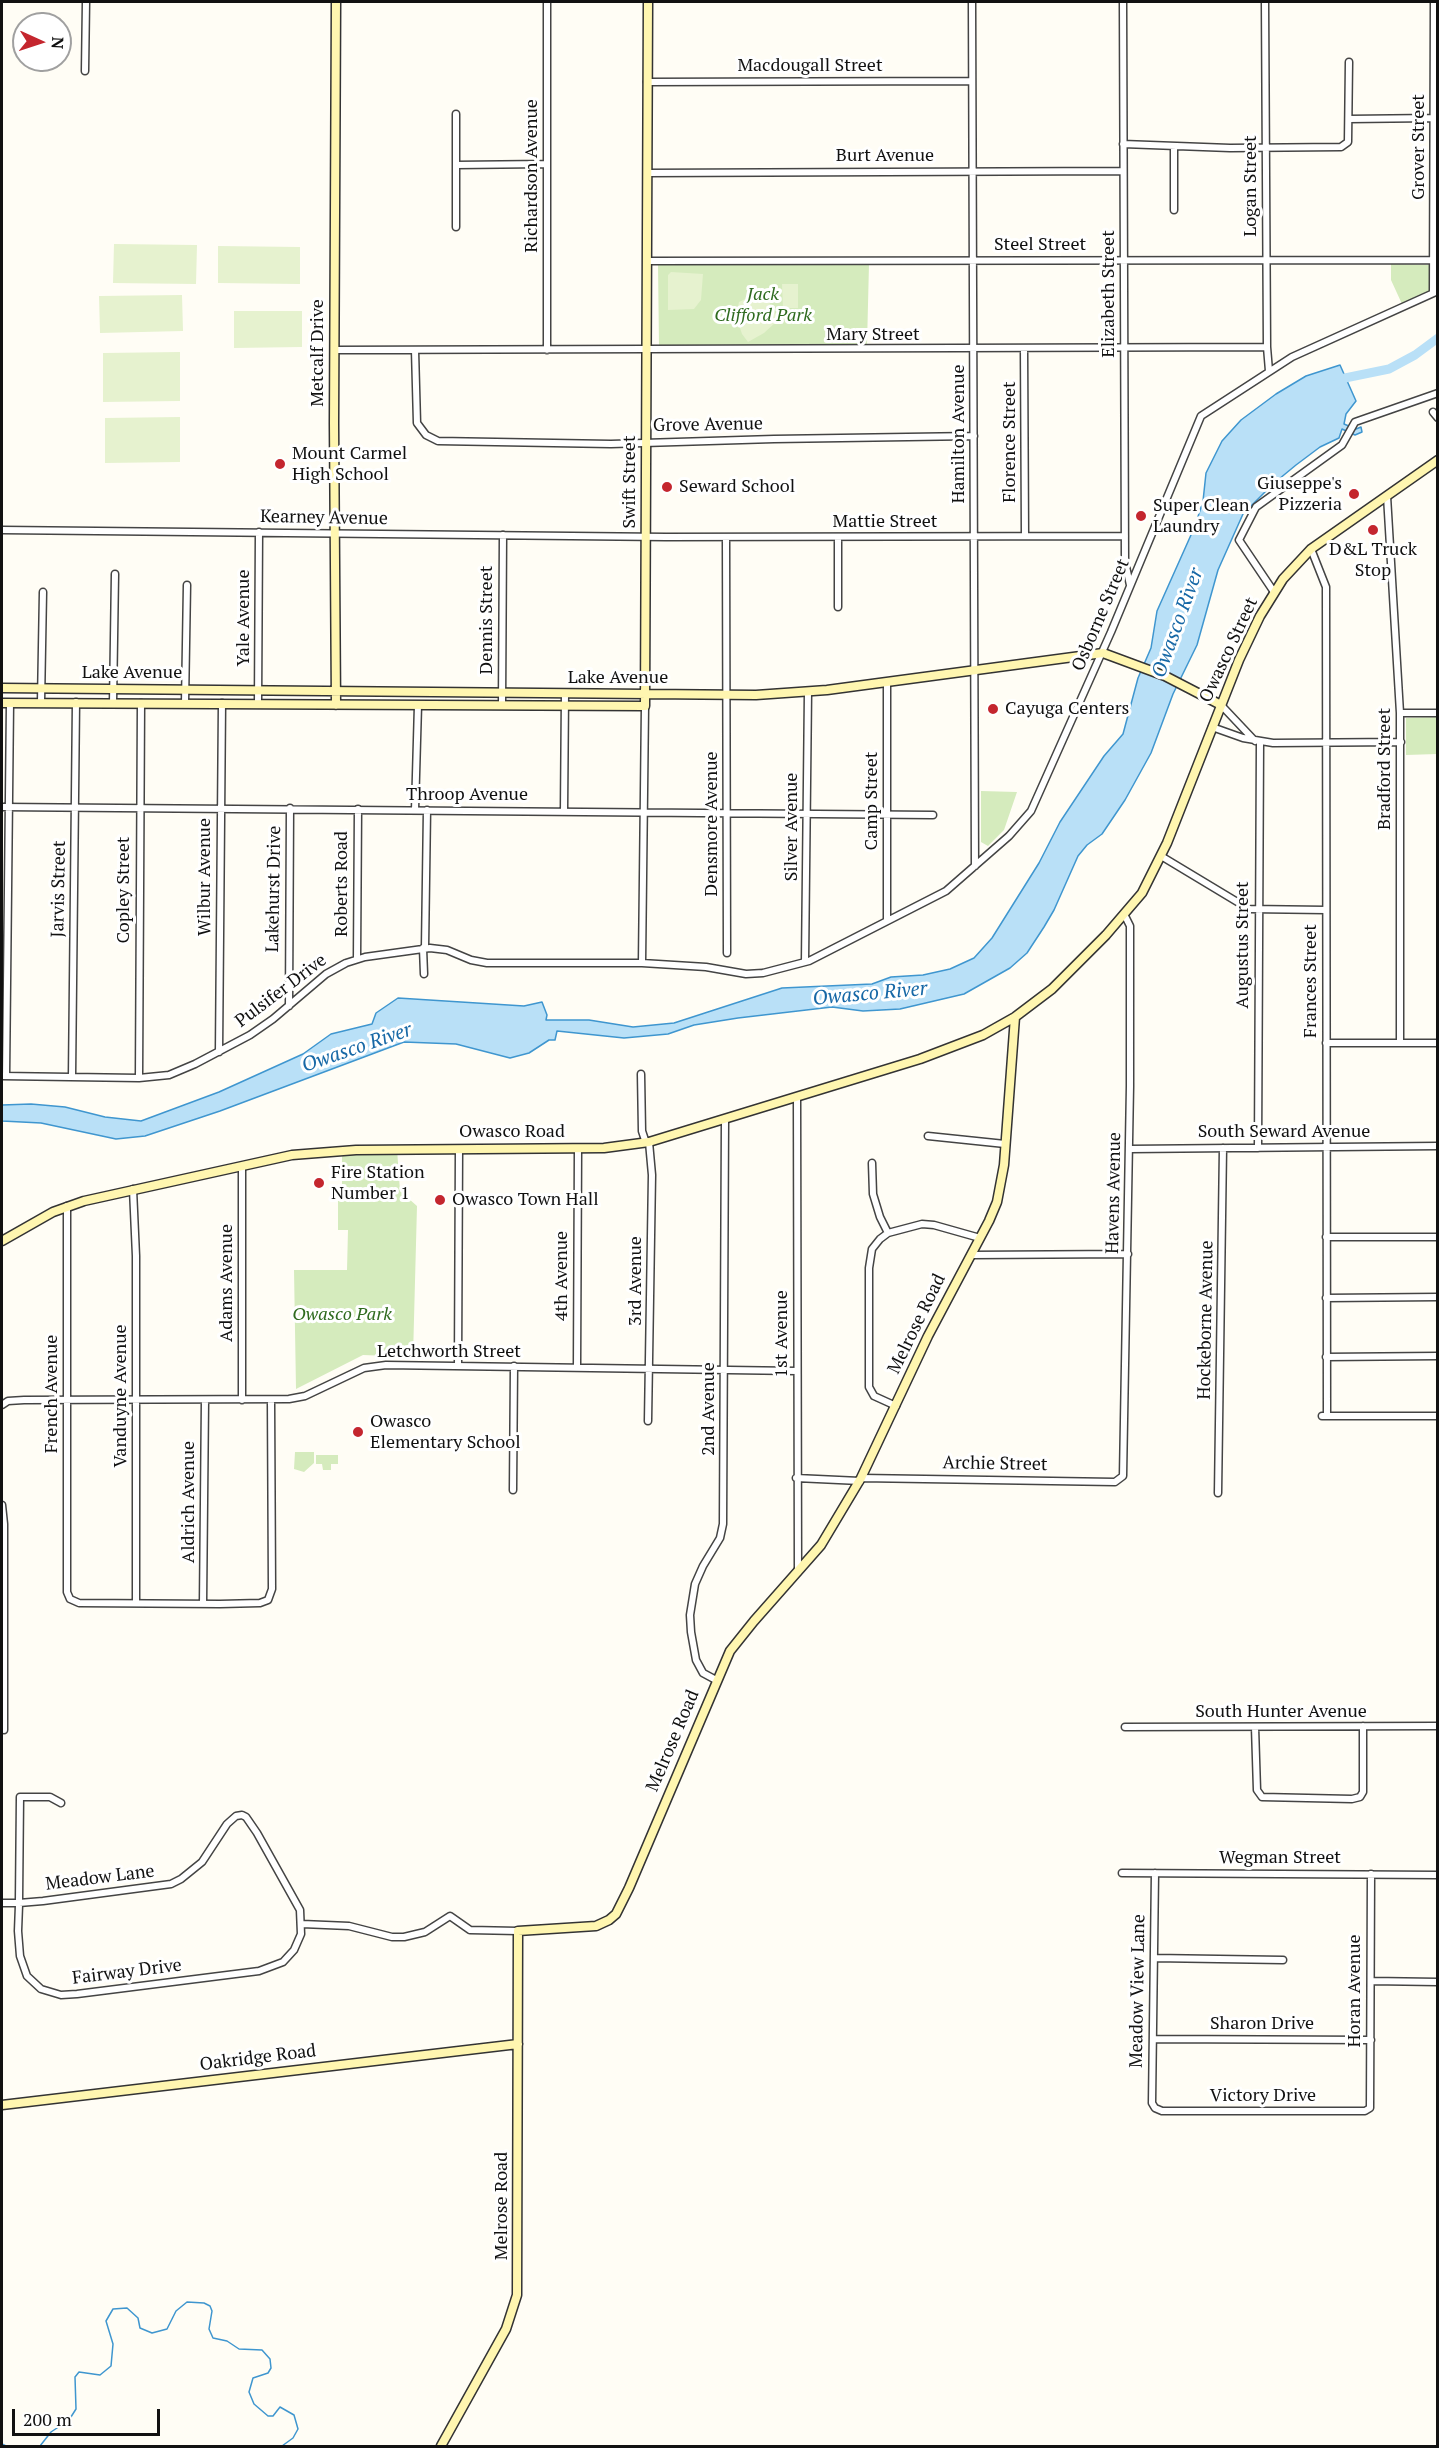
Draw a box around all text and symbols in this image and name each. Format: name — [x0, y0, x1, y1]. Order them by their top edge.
north arrow — [12, 12, 72, 72]
text: N — [47, 36, 69, 49]
street label: Macdougall Street — [737, 55, 883, 77]
street label: Grover Street — [1408, 94, 1430, 200]
street label: Richardson Avenue — [521, 99, 543, 253]
street label: Logan Street — [1240, 135, 1262, 237]
street label: Burt Avenue — [836, 145, 934, 167]
street label: Elizabeth Street — [1098, 230, 1120, 358]
street label: Steel Street — [994, 234, 1086, 256]
park label: Jack Clifford Park — [714, 284, 812, 326]
street label: Metcalf Drive — [307, 299, 329, 407]
street label: Mary Street — [826, 324, 920, 346]
street label: Hamilton Avenue — [948, 364, 970, 504]
street label: Florence Street — [999, 381, 1021, 503]
street label: Grove Avenue — [653, 413, 763, 437]
street label: Swift Street — [619, 435, 641, 529]
place label: Mount Carmel High School — [292, 443, 407, 486]
marker: Mount Carmel High School — [273, 457, 287, 471]
place label: Giuseppe's Pizzeria — [1257, 473, 1342, 516]
place label: Seward School — [679, 476, 795, 498]
marker: Seward School — [660, 480, 674, 494]
marker: Giuseppe's Pizzeria — [1347, 487, 1361, 501]
place label: Super Clean Laundry — [1153, 495, 1249, 538]
street label: Kearney Avenue — [260, 506, 388, 530]
marker: Super Clean Laundry — [1134, 509, 1148, 523]
street label: Mattie Street — [833, 511, 937, 533]
marker: D&L Truck Stop — [1366, 523, 1380, 537]
place label: D&L Truck Stop — [1329, 539, 1417, 582]
street label: Osborne Street — [1068, 556, 1134, 674]
water label: Owasco River — [1147, 565, 1209, 681]
street label: Dennis Street — [476, 566, 498, 674]
street label: Yale Avenue — [233, 569, 255, 667]
street label: Owasco Street — [1195, 594, 1263, 706]
street label: Lake Avenue — [82, 662, 182, 684]
street label: Lake Avenue — [568, 667, 668, 689]
place label: Cayuga Centers — [1005, 698, 1129, 720]
marker: Cayuga Centers — [986, 702, 1000, 716]
street label: Bradford Street — [1374, 708, 1396, 830]
street label: Densmore Avenue — [701, 751, 723, 897]
street label: Camp Street — [861, 752, 883, 850]
street label: Silver Avenue — [781, 773, 803, 881]
street label: Throop Avenue — [406, 784, 528, 806]
street label: Wilbur Avenue — [194, 818, 216, 936]
street label: Lakehurst Drive — [262, 825, 286, 953]
street label: Roberts Road — [331, 831, 353, 937]
street label: Copley Street — [113, 837, 135, 943]
street label: Jarvis Street — [47, 840, 71, 938]
street label: Augustus Street — [1232, 881, 1254, 1009]
street label: Frances Street — [1300, 924, 1322, 1038]
street label: Pulsifer Drive — [231, 950, 331, 1032]
water label: Owasco River — [812, 977, 928, 1011]
water label: Owasco River — [299, 1018, 415, 1078]
street label: Owasco Road — [459, 1121, 565, 1143]
street label: South Seward Avenue — [1198, 1121, 1370, 1143]
street label: Havens Avenue — [1102, 1132, 1126, 1254]
place label: Fire Station Number 1 — [331, 1162, 425, 1204]
marker: Fire Station Number 1 — [312, 1176, 326, 1190]
place label: Owasco Town Hall — [452, 1189, 599, 1211]
marker: Owasco Town Hall — [433, 1193, 447, 1207]
street label: Adams Avenue — [216, 1224, 238, 1342]
street label: 4th Avenue — [551, 1231, 573, 1321]
street label: 3rd Avenue — [625, 1236, 647, 1326]
street label: Hockeborne Avenue — [1194, 1240, 1218, 1400]
street label: Melrose Road — [884, 1271, 950, 1377]
street label: 1st Avenue — [771, 1290, 793, 1378]
park label: Owasco Park — [292, 1304, 392, 1326]
street label: Vanduyne Avenue — [110, 1324, 132, 1468]
street label: French Avenue — [41, 1335, 63, 1453]
street label: Letchworth Street — [377, 1341, 521, 1363]
street label: 2nd Avenue — [698, 1362, 720, 1456]
place label: Owasco Elementary School — [370, 1411, 521, 1454]
marker: Owasco Elementary School — [351, 1425, 365, 1439]
street label: Aldrich Avenue — [178, 1441, 200, 1563]
street label: Archie Street — [942, 1452, 1048, 1476]
street label: Melrose Road — [642, 1687, 704, 1795]
street label: South Hunter Avenue — [1195, 1701, 1367, 1723]
street label: Wegman Street — [1219, 1847, 1341, 1869]
street label: Meadow Lane — [44, 1861, 156, 1895]
street label: Meadow View Lane — [1126, 1914, 1150, 2068]
street label: Horan Avenue — [1344, 1934, 1366, 2048]
street label: Fairway Drive — [71, 1955, 183, 1989]
street label: Sharon Drive — [1210, 2013, 1314, 2035]
street label: Oakridge Road — [199, 2040, 317, 2076]
street label: Victory Drive — [1210, 2085, 1316, 2107]
street label: Melrose Road — [491, 2152, 513, 2260]
scale bar — [15, 2397, 164, 2435]
text: 200 m — [23, 2407, 72, 2431]

